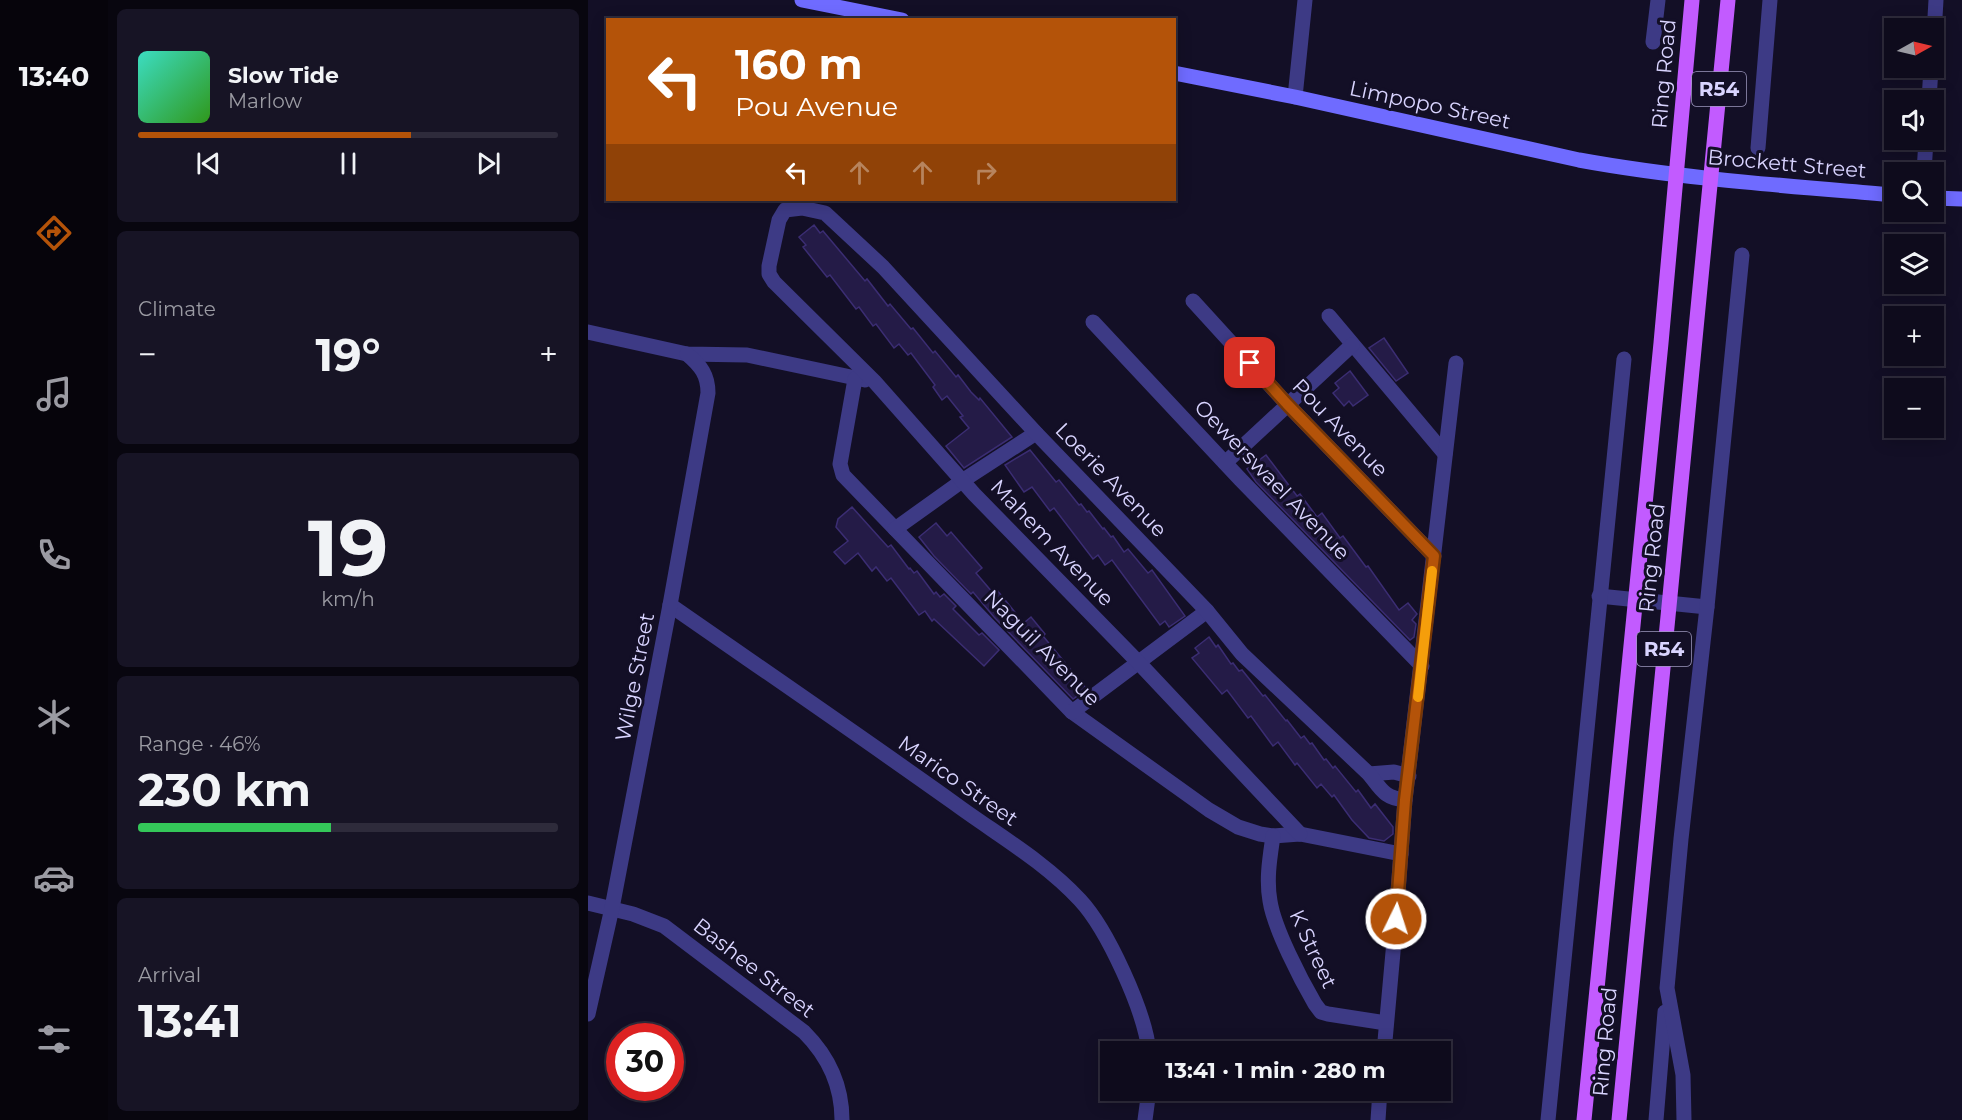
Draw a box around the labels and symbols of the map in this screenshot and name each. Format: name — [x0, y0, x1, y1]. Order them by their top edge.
street label: Ring Road — [1646, 18, 1681, 130]
north arrow — [1884, 18, 1944, 78]
road number: R54 — [1692, 72, 1746, 106]
street label: Limpopo Street — [1347, 75, 1513, 134]
street label: Brockett Street — [1707, 144, 1868, 183]
pin — [1224, 337, 1275, 388]
street label: Pou Avenue — [1287, 373, 1393, 482]
street label: Oewerswael Avenue — [1189, 394, 1355, 565]
street label: Loerie Avenue — [1050, 417, 1172, 542]
street label: Mahem Avenue — [986, 474, 1119, 611]
street label: Ring Road — [1633, 502, 1670, 614]
street label: Naguil Avenue — [979, 584, 1106, 711]
street label: Wilge Street — [610, 611, 659, 743]
road number: R54 — [1637, 632, 1691, 666]
street label: Marico Street — [894, 730, 1023, 831]
position arrow — [1364, 887, 1428, 951]
street label: K Street — [1284, 905, 1343, 992]
street label: Bashee Street — [689, 912, 820, 1023]
street label: Ring Road — [1587, 986, 1622, 1098]
speed limit sign: 30 — [606, 1023, 684, 1101]

